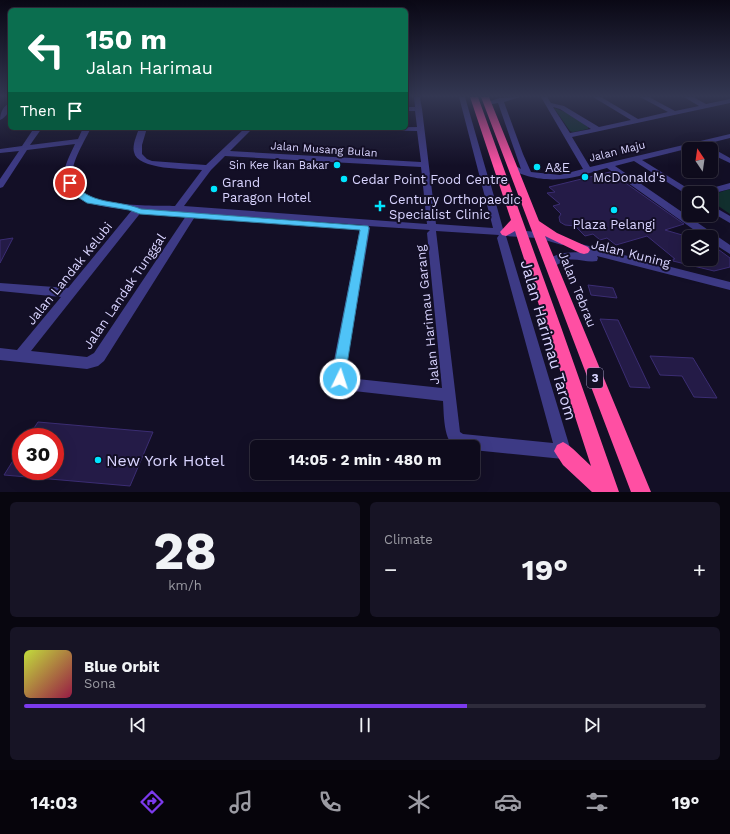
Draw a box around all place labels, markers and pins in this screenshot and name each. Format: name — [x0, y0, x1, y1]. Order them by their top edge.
place label: Sin Kee Ikan Bakar — [229, 159, 330, 172]
marker: Sin Kee Ikan Bakar — [332, 160, 342, 170]
place label: A&E — [545, 160, 570, 175]
marker: A&E — [532, 162, 542, 172]
pin — [53, 166, 87, 200]
place label: McDonald's — [593, 170, 666, 185]
place label: Cedar Point Food Centre — [352, 172, 508, 187]
marker: McDonald's — [580, 172, 590, 182]
marker: Cedar Point Food Centre — [339, 174, 349, 184]
place label: Grand Paragon Hotel — [222, 175, 311, 205]
marker: Grand Paragon Hotel — [209, 184, 219, 194]
place label: Century Orthopaedic Specialist Clinic — [389, 192, 521, 222]
marker: Century Orthopaedic Specialist Clinic — [374, 200, 386, 212]
marker: Plaza Pelangi — [609, 205, 619, 215]
place label: Plaza Pelangi — [573, 217, 655, 232]
place label: New York Hotel — [106, 451, 225, 470]
marker: New York Hotel — [93, 455, 103, 465]

